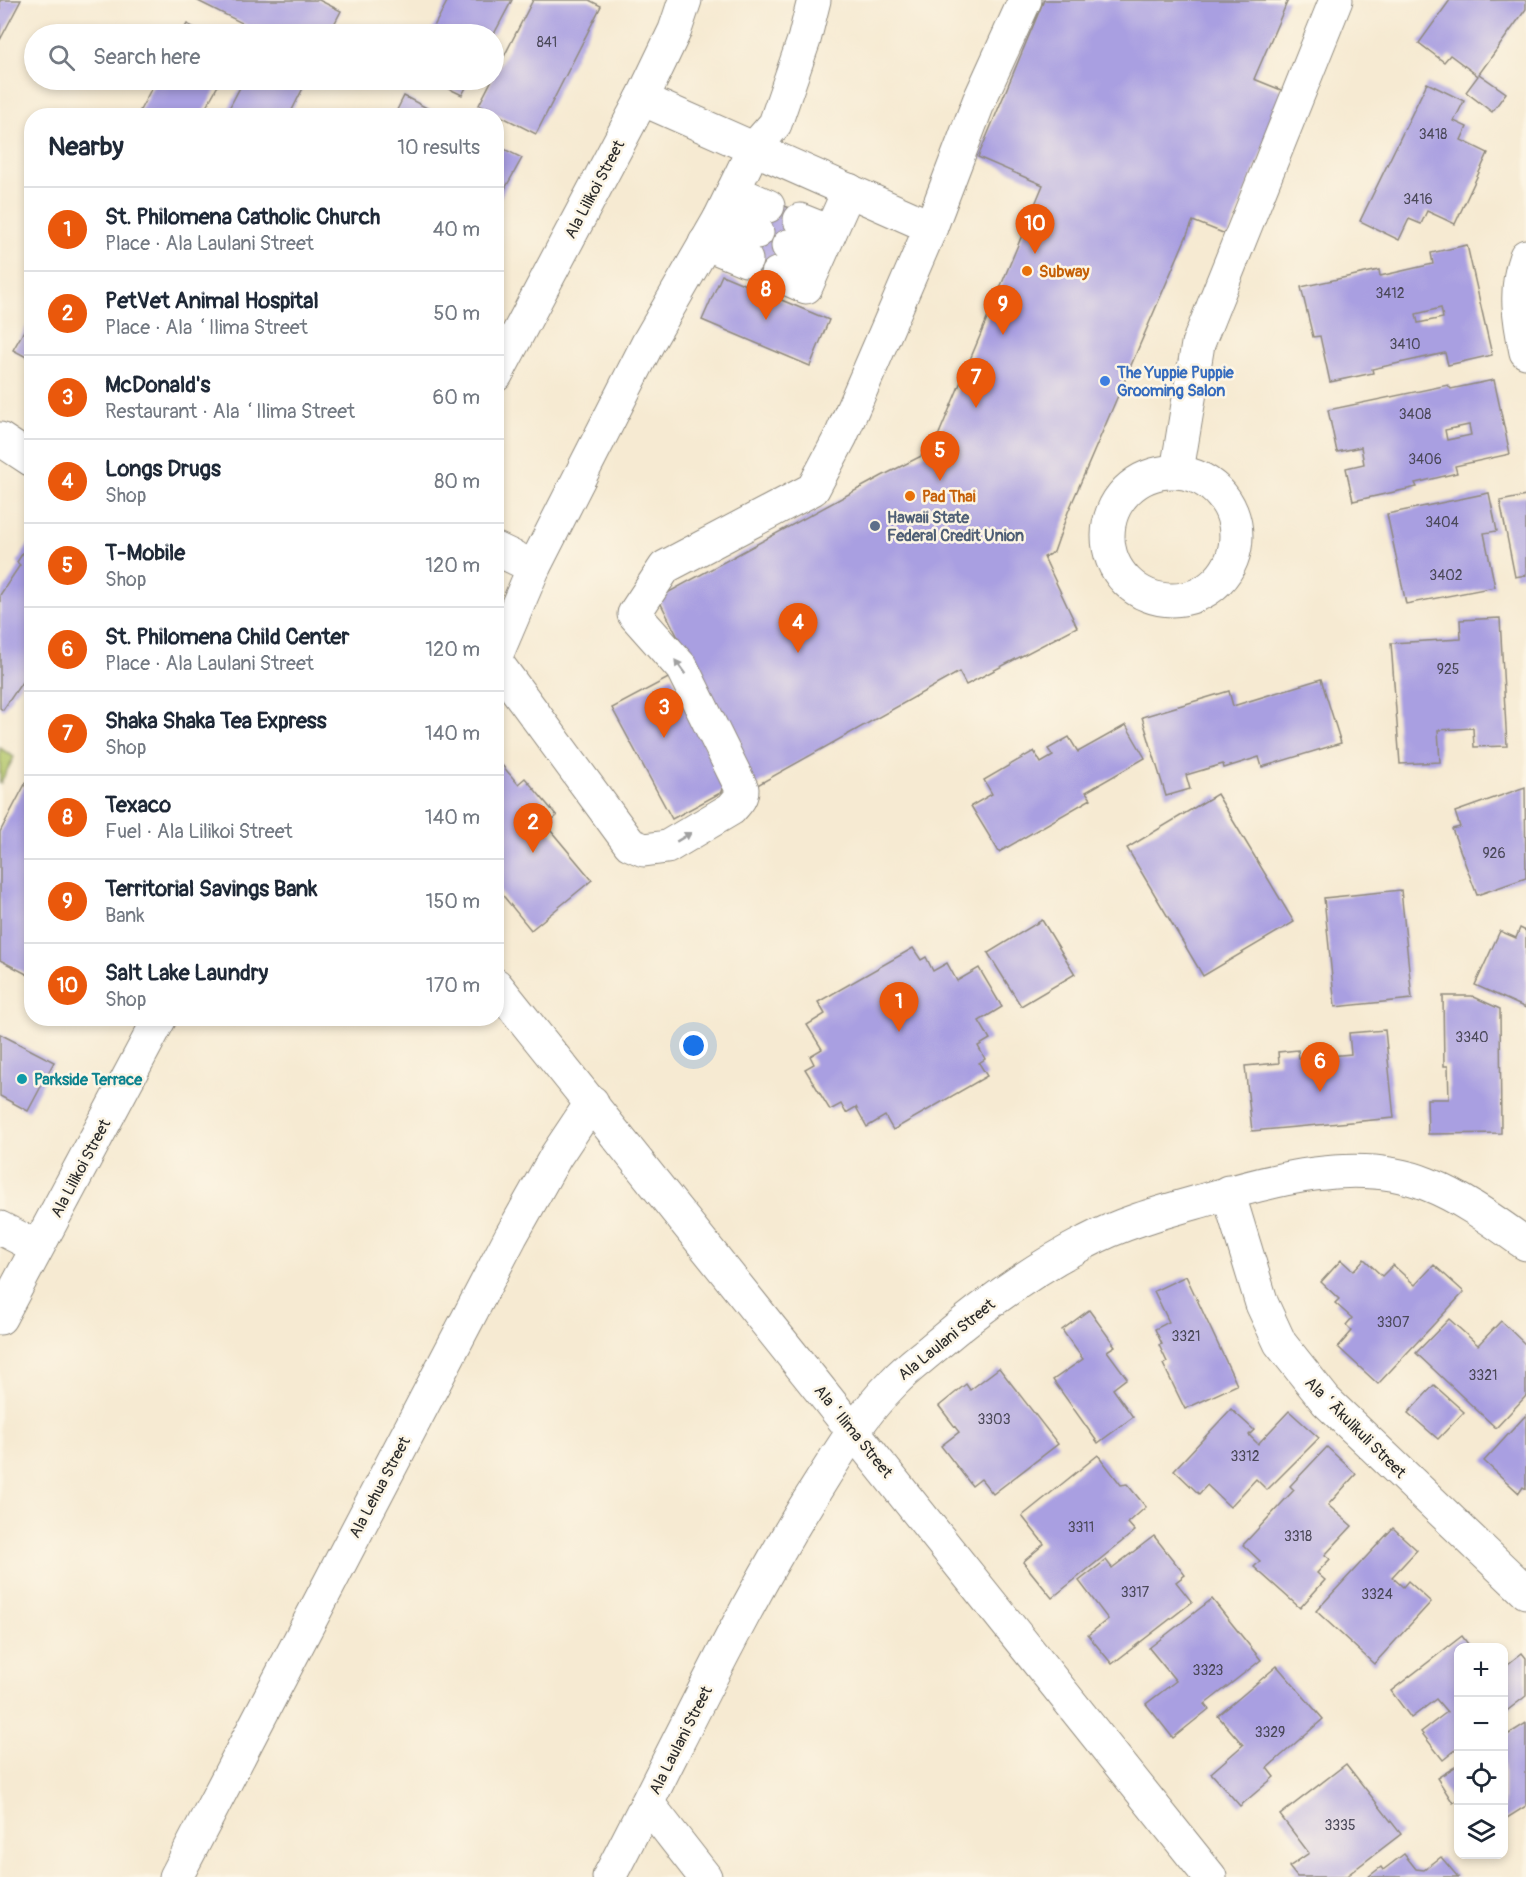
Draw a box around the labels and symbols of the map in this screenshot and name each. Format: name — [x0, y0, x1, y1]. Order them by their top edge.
house number: 841 — [537, 34, 557, 51]
house number: 3418 — [1419, 126, 1447, 143]
street label: Ala Lilikoi Street — [561, 136, 629, 242]
house number: 3416 — [1403, 191, 1433, 208]
pin: 10 — [1016, 204, 1054, 254]
place label: Subway — [1039, 262, 1089, 282]
marker: Subway — [1020, 264, 1034, 278]
pin: 8 — [746, 270, 786, 320]
house number: 3412 — [1375, 285, 1405, 302]
pin: 9 — [984, 286, 1022, 335]
house number: 3410 — [1390, 336, 1420, 353]
pin: 7 — [956, 358, 996, 408]
place label: The Yuppie Puppie Grooming Salon — [1116, 363, 1235, 401]
marker: The Yuppie Puppie Grooming Salon — [1098, 374, 1112, 388]
house number: 3408 — [1399, 406, 1431, 423]
pin: 5 — [920, 432, 960, 481]
house number: 3406 — [1408, 451, 1442, 468]
place label: Pad Thai — [922, 487, 976, 507]
marker: Pad Thai — [903, 489, 917, 503]
place label: Hawaii State Federal Credit Union — [887, 508, 1024, 546]
house number: 3404 — [1425, 514, 1459, 531]
marker: Hawaii State Federal Credit Union — [868, 519, 882, 533]
house number: 3402 — [1429, 567, 1463, 584]
pin: 4 — [778, 604, 818, 653]
one-way arrow — [674, 659, 686, 674]
house number: 925 — [1437, 661, 1459, 678]
pin: 3 — [644, 688, 684, 738]
pin: 2 — [514, 804, 552, 853]
one-way arrow — [676, 832, 693, 842]
house number: 926 — [1482, 845, 1506, 862]
pin: 1 — [880, 982, 918, 1032]
house number: 3340 — [1455, 1029, 1489, 1046]
your location — [679, 1031, 708, 1060]
pin: 6 — [1300, 1042, 1340, 1092]
place label: Parkside Terrace — [34, 1070, 143, 1090]
marker: Parkside Terrace — [15, 1072, 29, 1086]
street label: Ala Lilikoi Street — [47, 1115, 115, 1221]
street label: Ala Laulani Street — [894, 1294, 1000, 1385]
house number: 3307 — [1377, 1314, 1410, 1331]
house number: 3321 — [1172, 1328, 1200, 1345]
house number: 3321 — [1469, 1367, 1497, 1384]
street label: Ala ʻĀkulikuli Street — [1300, 1373, 1411, 1483]
street label: Ala ʻIlima Street — [810, 1381, 897, 1483]
house number: 3303 — [978, 1411, 1011, 1428]
street label: Ala Lehua Street — [345, 1433, 415, 1542]
house number: 3312 — [1231, 1448, 1260, 1465]
house number: 3311 — [1068, 1519, 1094, 1536]
house number: 3318 — [1284, 1528, 1312, 1545]
house number: 3317 — [1121, 1584, 1150, 1601]
house number: 3324 — [1361, 1586, 1393, 1603]
house number: 3323 — [1193, 1662, 1224, 1679]
street label: Ala Laulani Street — [645, 1682, 717, 1798]
house number: 3329 — [1255, 1724, 1285, 1741]
house number: 3335 — [1324, 1817, 1356, 1834]

